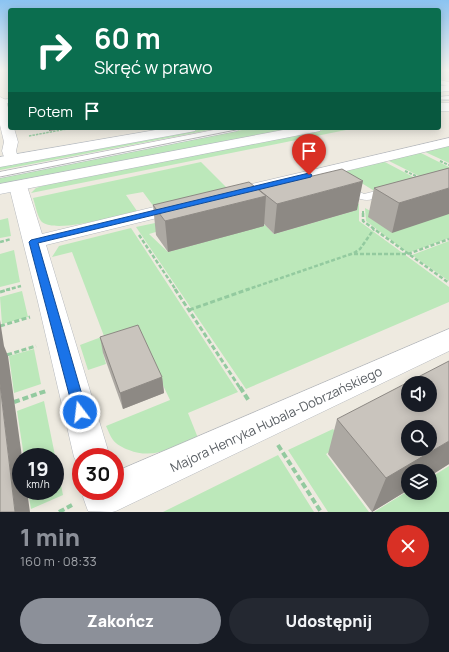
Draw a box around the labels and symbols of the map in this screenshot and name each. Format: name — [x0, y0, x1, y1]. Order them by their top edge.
pin — [292, 134, 326, 175]
street label: Majora Henryka Hubala-Dobrzańskiego — [167, 362, 385, 476]
position arrow — [59, 391, 101, 433]
speed limit sign: 30 — [72, 448, 124, 500]

